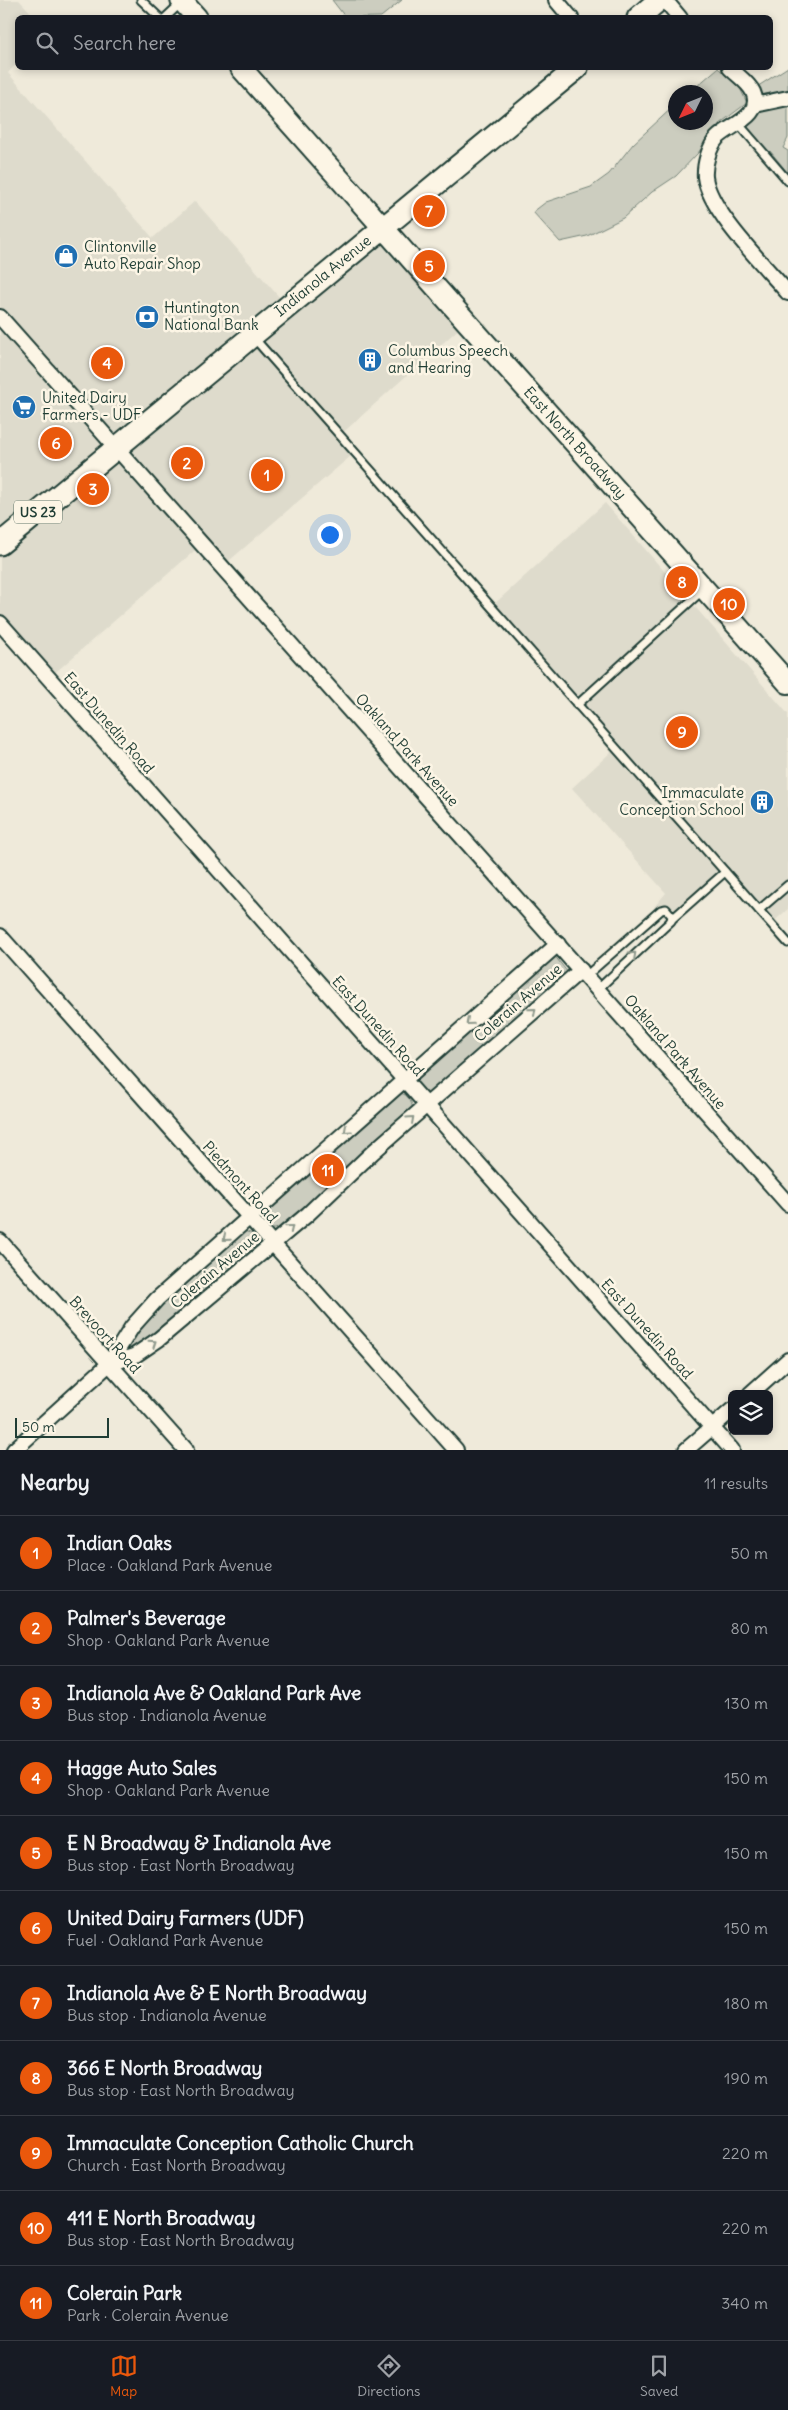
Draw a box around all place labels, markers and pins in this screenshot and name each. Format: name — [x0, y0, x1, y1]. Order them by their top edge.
pin: 7 — [413, 192, 445, 230]
place label: Clintonville Auto Repair Shop — [84, 237, 201, 273]
shop icon: Clintonville Auto Repair Shop — [53, 243, 79, 269]
pin: 5 — [413, 247, 445, 285]
place label: Huntington National Bank — [164, 298, 259, 334]
bank icon: Huntington National Bank — [134, 304, 160, 330]
place label: Columbus Speech and Hearing — [388, 341, 509, 377]
pin: 4 — [91, 344, 123, 382]
building icon: Columbus Speech and Hearing — [357, 347, 383, 373]
place label: United Dairy Farmers - UDF — [42, 388, 142, 424]
supermarket icon: United Dairy Farmers - UDF — [11, 394, 37, 420]
pin: 6 — [40, 424, 72, 462]
pin: 2 — [171, 444, 203, 482]
pin: 1 — [251, 456, 283, 494]
pin: 3 — [77, 470, 109, 508]
pin: 8 — [666, 563, 698, 601]
pin: 10 — [713, 585, 745, 623]
pin: 9 — [666, 713, 698, 751]
place label: Immaculate Conception School — [619, 783, 744, 819]
building icon: Immaculate Conception School — [749, 789, 775, 815]
pin: 11 — [312, 1151, 344, 1189]

